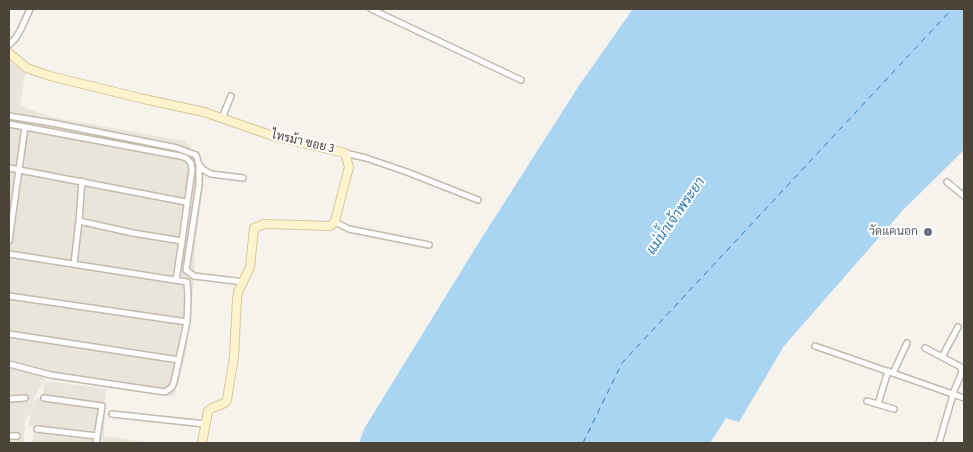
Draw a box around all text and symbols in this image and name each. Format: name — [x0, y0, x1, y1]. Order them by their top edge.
street label: ไทรม้า ซอย 3 — [270, 128, 336, 156]
water label: แม่น้ำเจ้าพระยา — [643, 174, 709, 258]
place label: วัดแคนอก — [869, 225, 918, 239]
marker: วัดแคนอก — [922, 226, 934, 238]

